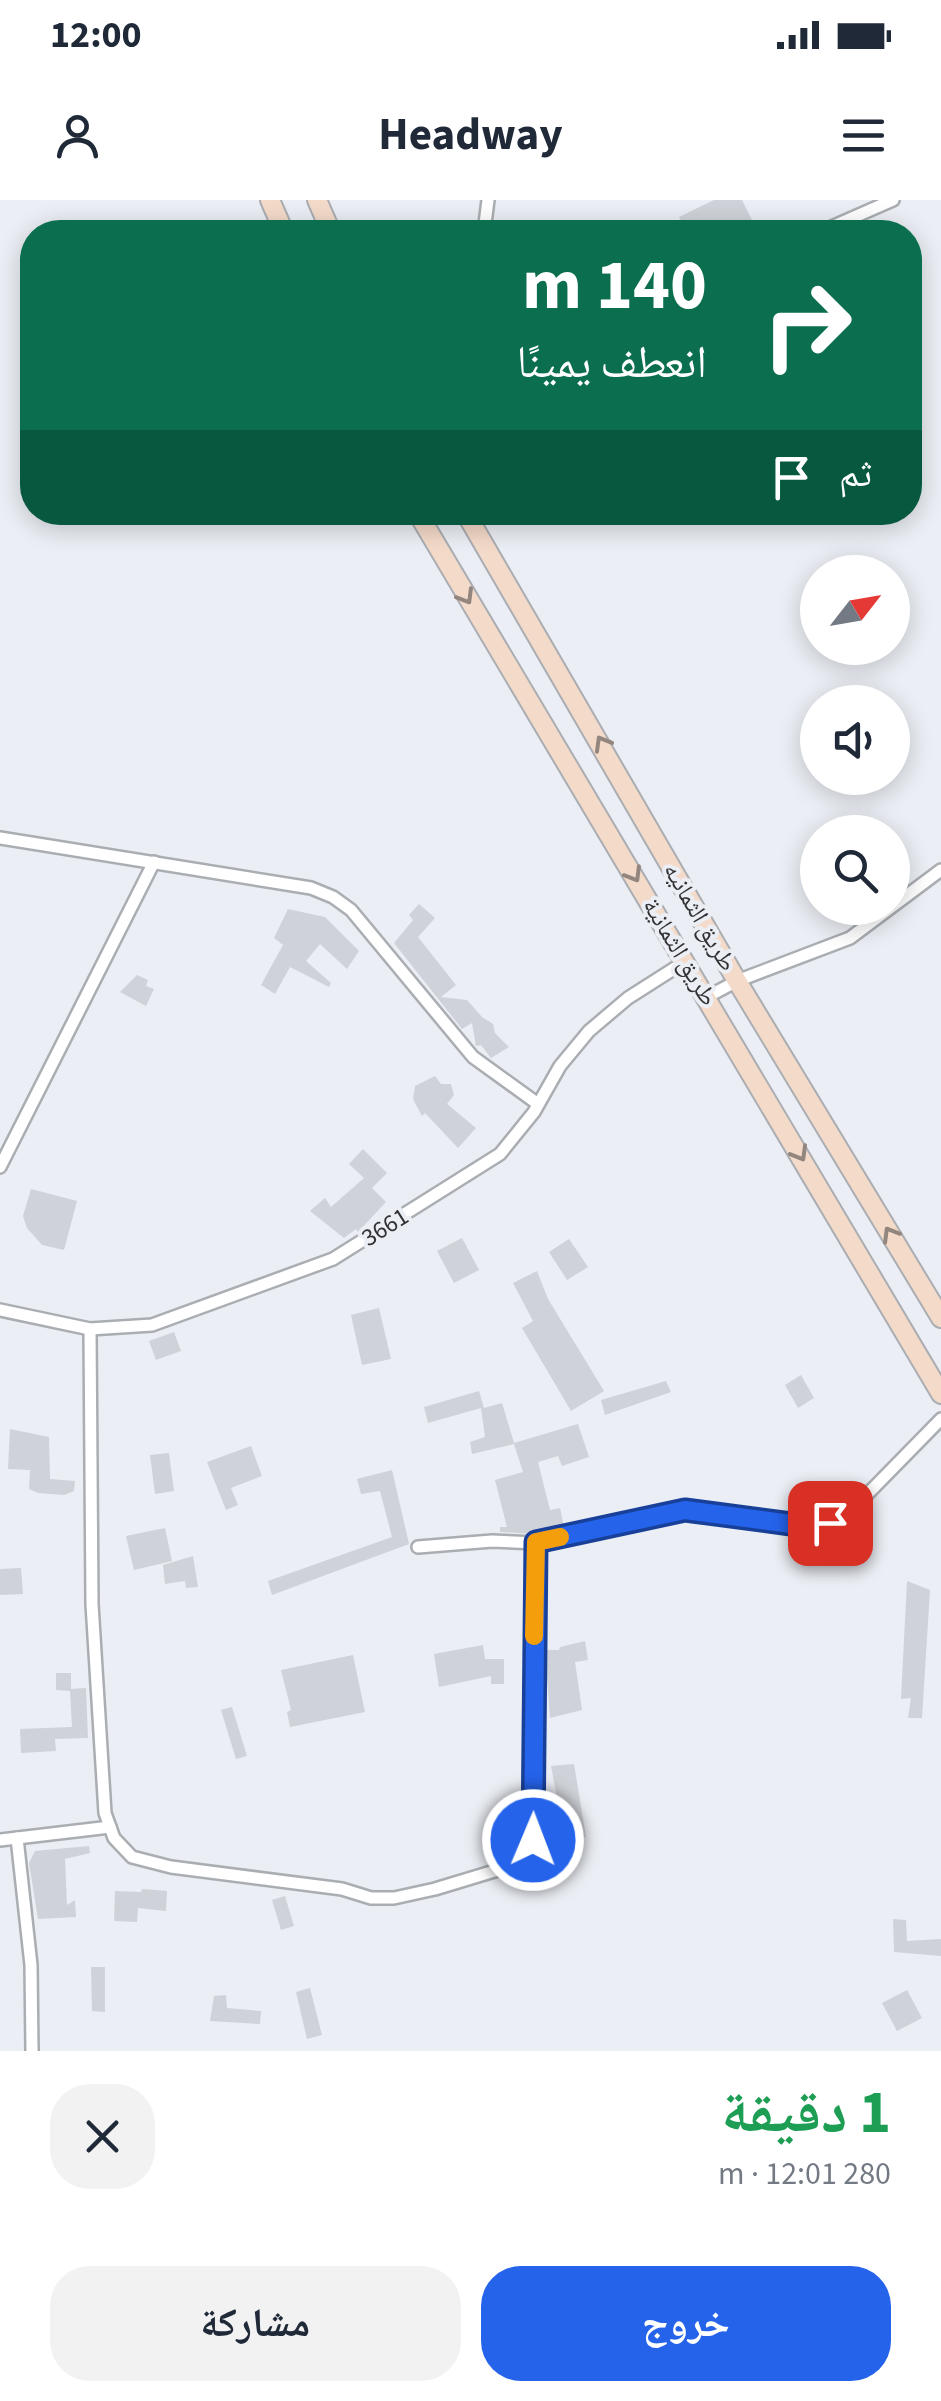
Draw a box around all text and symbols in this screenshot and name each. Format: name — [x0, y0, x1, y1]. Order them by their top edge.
text: 12:00 — [50, 8, 142, 62]
text: Headway — [378, 103, 563, 167]
icon: person — [50, 108, 105, 163]
icon: menu — [836, 108, 891, 163]
text: 140 m — [522, 236, 707, 336]
icon: right — [742, 260, 872, 390]
text: انعطف يمينًا — [516, 331, 707, 395]
text: ثم — [839, 447, 872, 501]
icon: arrive — [764, 450, 819, 505]
north arrow — [800, 555, 910, 665]
map controls — [800, 555, 910, 925]
one-way arrow — [454, 586, 473, 604]
button: sound — [800, 685, 910, 795]
one-way arrow — [594, 736, 614, 754]
button: search — [800, 815, 910, 925]
street label: طريق الثمانيه — [654, 856, 746, 978]
one-way arrow — [622, 864, 641, 882]
street label: طريق الثمانية — [634, 891, 726, 1013]
one-way arrow — [788, 1143, 807, 1161]
street label: 3661 — [354, 1199, 416, 1255]
one-way arrow — [884, 1227, 903, 1245]
pin — [788, 1481, 873, 1566]
icon: arrive — [803, 1496, 858, 1551]
position arrow — [481, 1788, 585, 1892]
text: 1 دقيقة — [721, 2071, 891, 2156]
button: close — [50, 2084, 155, 2189]
text: 280 m · 12:01 — [718, 2151, 891, 2197]
button: مشاركة — [50, 2266, 461, 2381]
button: خروج — [481, 2266, 891, 2381]

